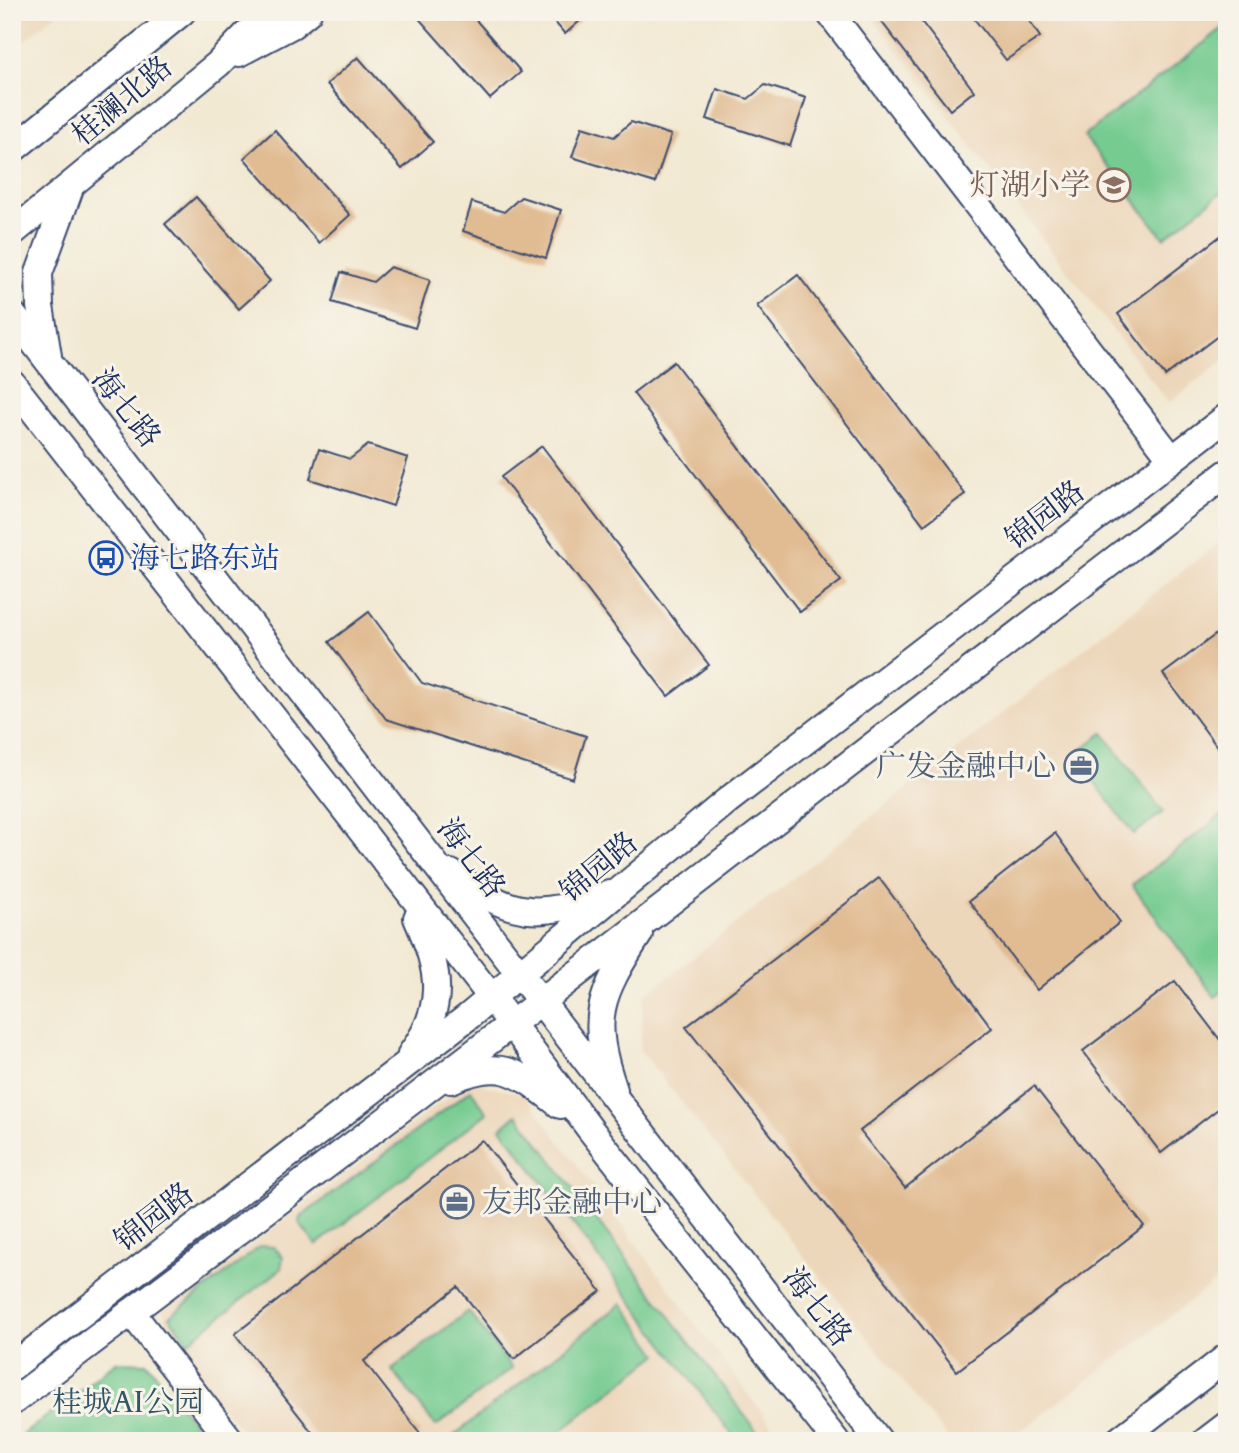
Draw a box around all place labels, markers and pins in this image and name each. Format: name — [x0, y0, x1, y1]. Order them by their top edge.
place label: 灯湖小学 — [970, 165, 1090, 206]
school or university icon: 灯湖小学 — [1095, 166, 1133, 204]
place label: 海七路东站 — [130, 538, 280, 579]
bus stop icon: 海七路东站 — [87, 539, 125, 577]
place label: 广发金融中心 — [876, 746, 1056, 787]
office icon: 广发金融中心 — [1062, 747, 1100, 785]
place label: 友邦金融中心 — [482, 1182, 662, 1223]
office icon: 友邦金融中心 — [438, 1183, 476, 1221]

